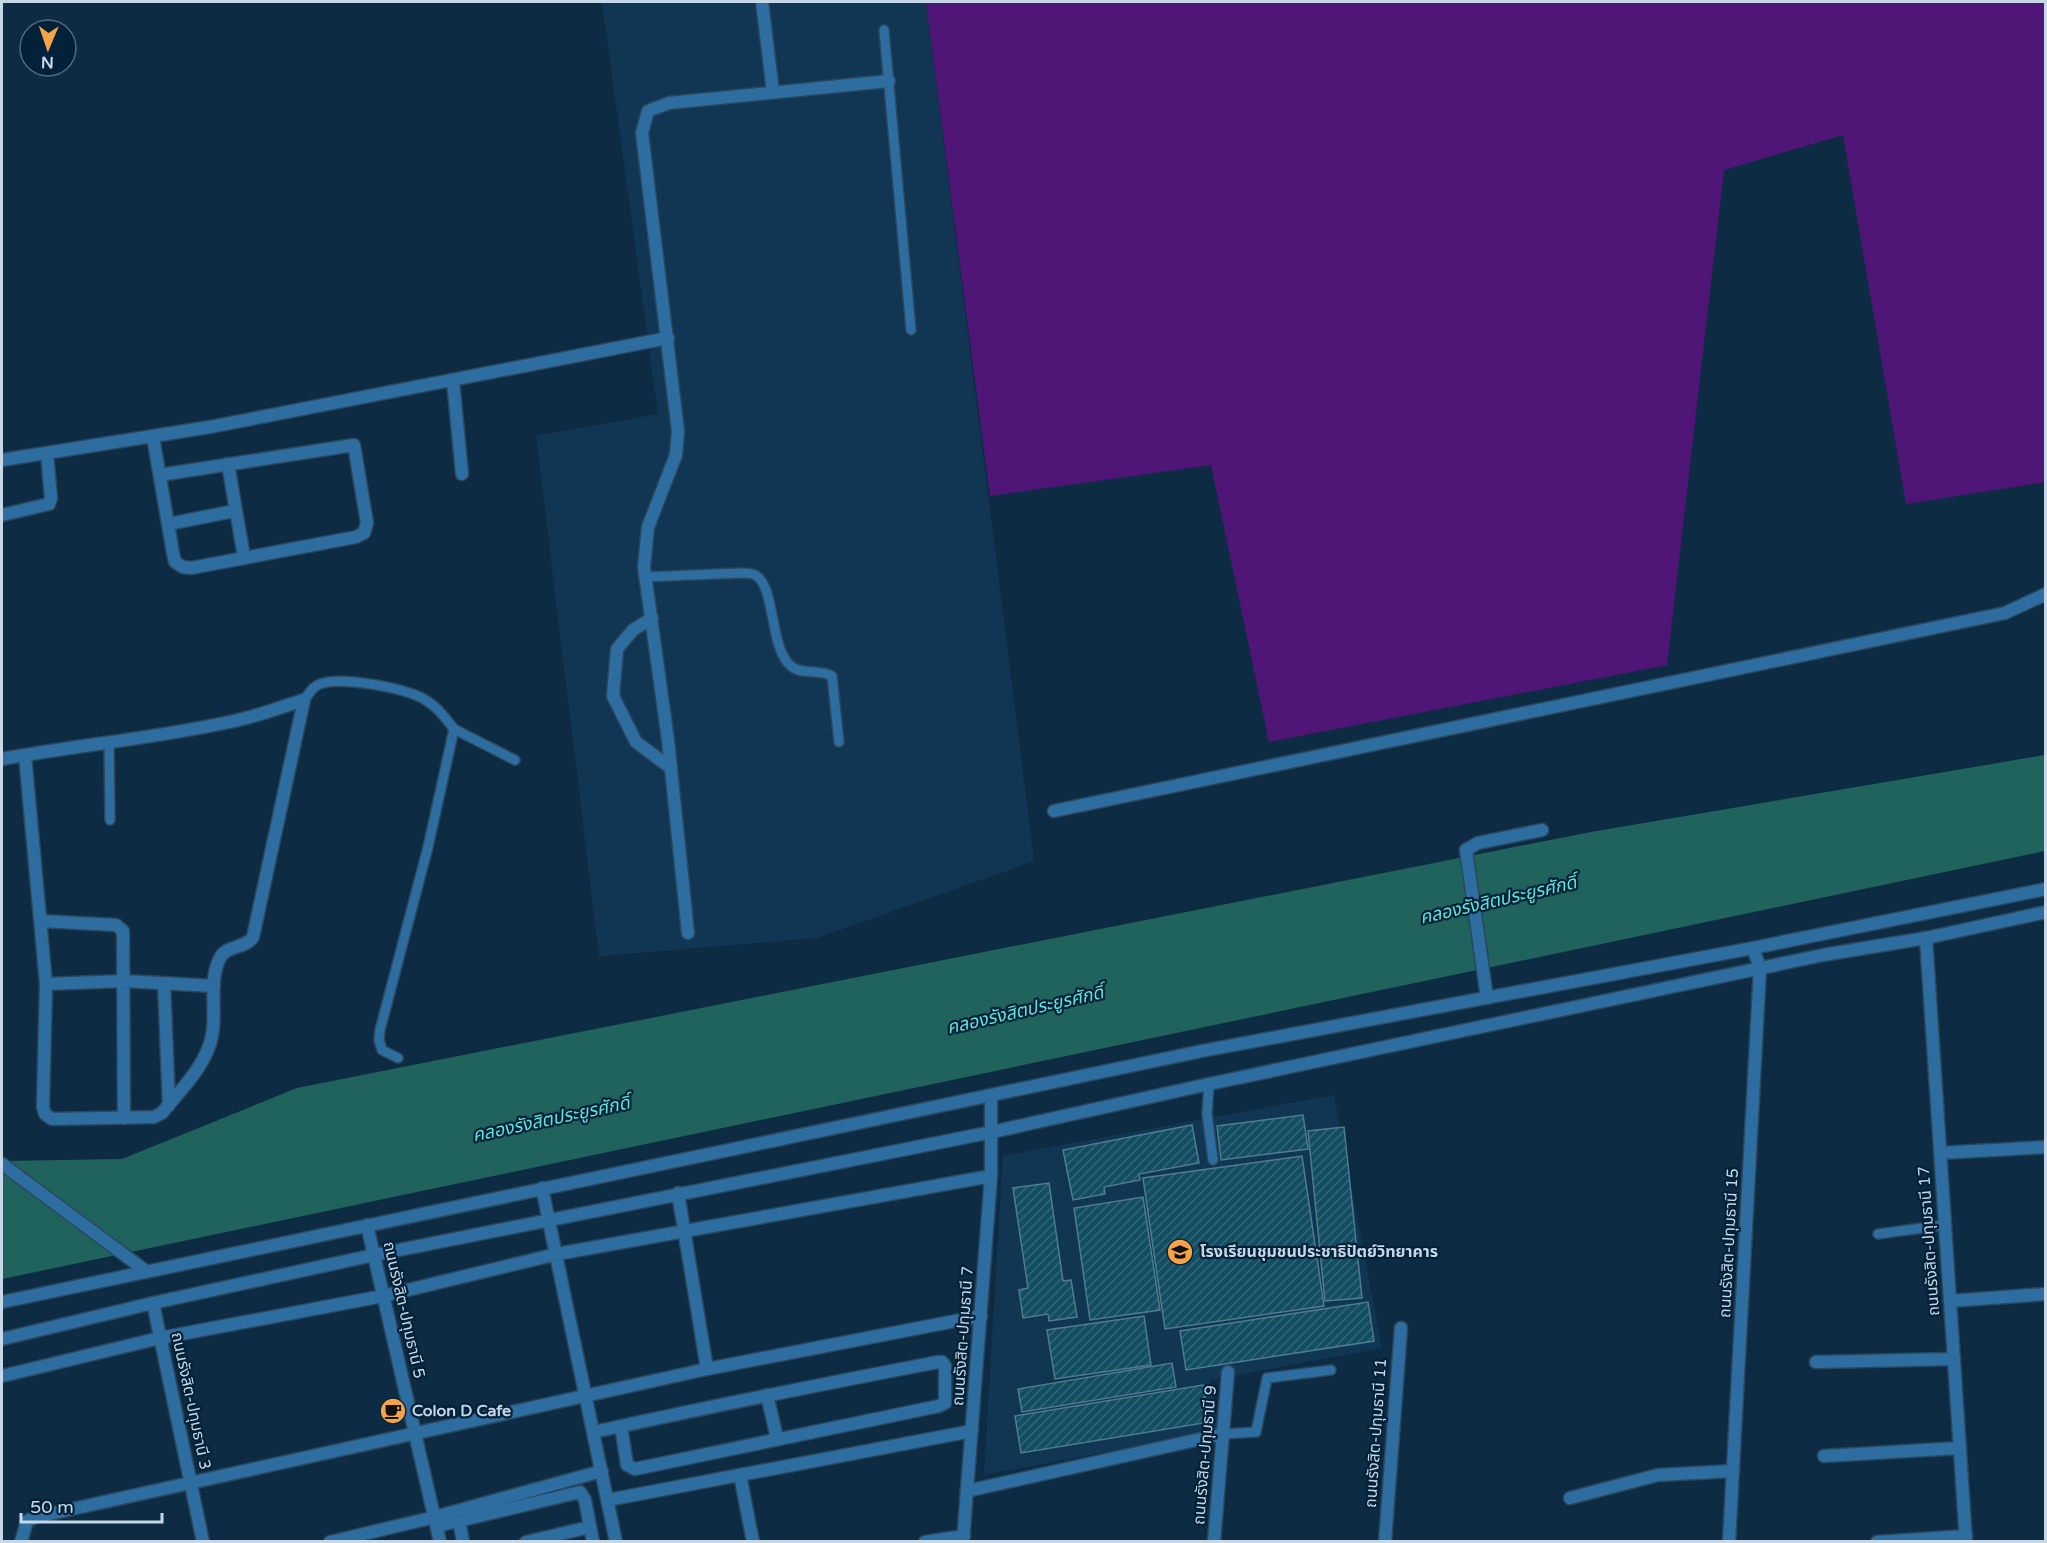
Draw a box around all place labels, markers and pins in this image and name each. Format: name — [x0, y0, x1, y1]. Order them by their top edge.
school or university icon: โรงเรียนชุมชนประชาธิปัตย์วิทยาคาร — [1165, 1237, 1195, 1267]
place label: โรงเรียนชุมชนประชาธิปัตย์วิทยาคาร — [1200, 1242, 1438, 1262]
cafe icon: Colon D Cafe — [378, 1396, 408, 1426]
place label: Colon D Cafe — [412, 1401, 511, 1421]

